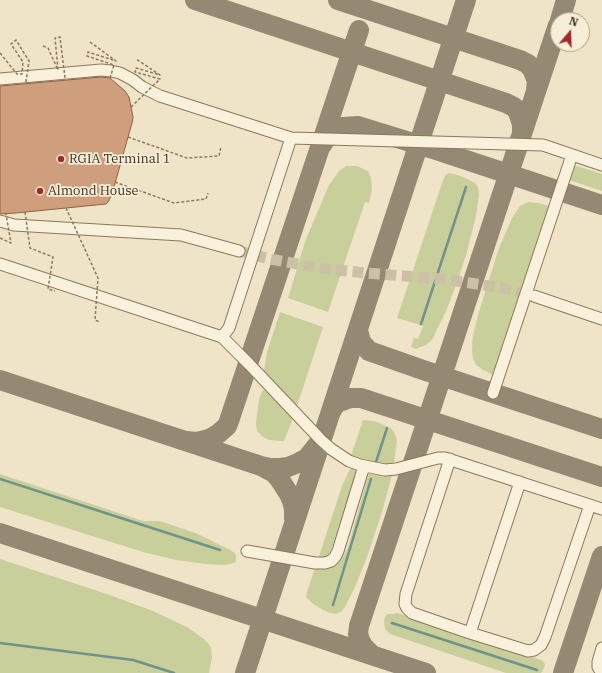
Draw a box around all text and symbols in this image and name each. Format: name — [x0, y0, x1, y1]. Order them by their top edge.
north arrow — [550, 12, 590, 52]
text: N — [567, 14, 580, 30]
place label: RGIA Terminal 1 — [69, 151, 171, 167]
marker: RGIA Terminal 1 — [56, 154, 66, 164]
place label: Almond House — [48, 183, 139, 199]
marker: Almond House — [35, 186, 45, 196]

